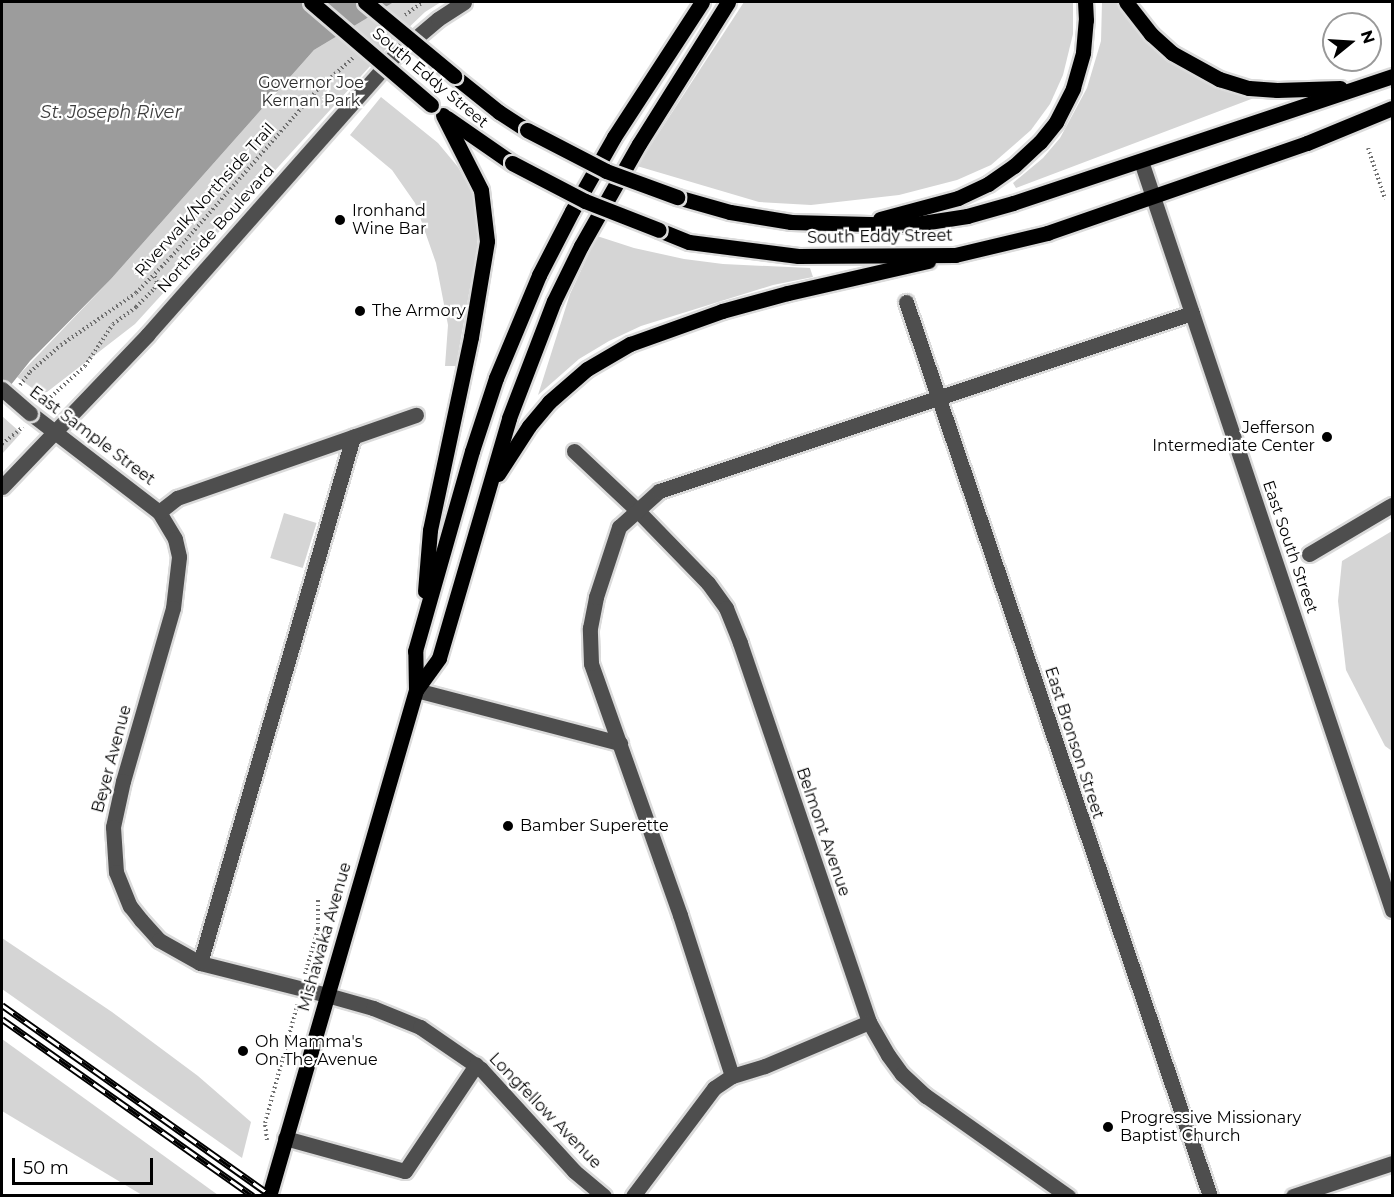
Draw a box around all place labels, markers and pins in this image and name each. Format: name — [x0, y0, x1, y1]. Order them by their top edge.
place label: Ironhand Wine Bar — [352, 201, 426, 239]
marker: Ironhand Wine Bar — [333, 213, 347, 227]
place label: The Armory — [372, 301, 466, 321]
marker: The Armory — [353, 304, 367, 318]
place label: Jefferson Intermediate Center — [1152, 418, 1315, 456]
marker: Jefferson Intermediate Center — [1320, 430, 1334, 444]
place label: Bamber Superette — [520, 816, 669, 836]
marker: Bamber Superette — [501, 819, 515, 833]
place label: Oh Mamma's On The Avenue — [255, 1032, 378, 1070]
marker: Oh Mamma's On The Avenue — [236, 1044, 250, 1058]
place label: Progressive Missionary Baptist Church — [1120, 1108, 1301, 1146]
marker: Progressive Missionary Baptist Church — [1101, 1120, 1115, 1134]

